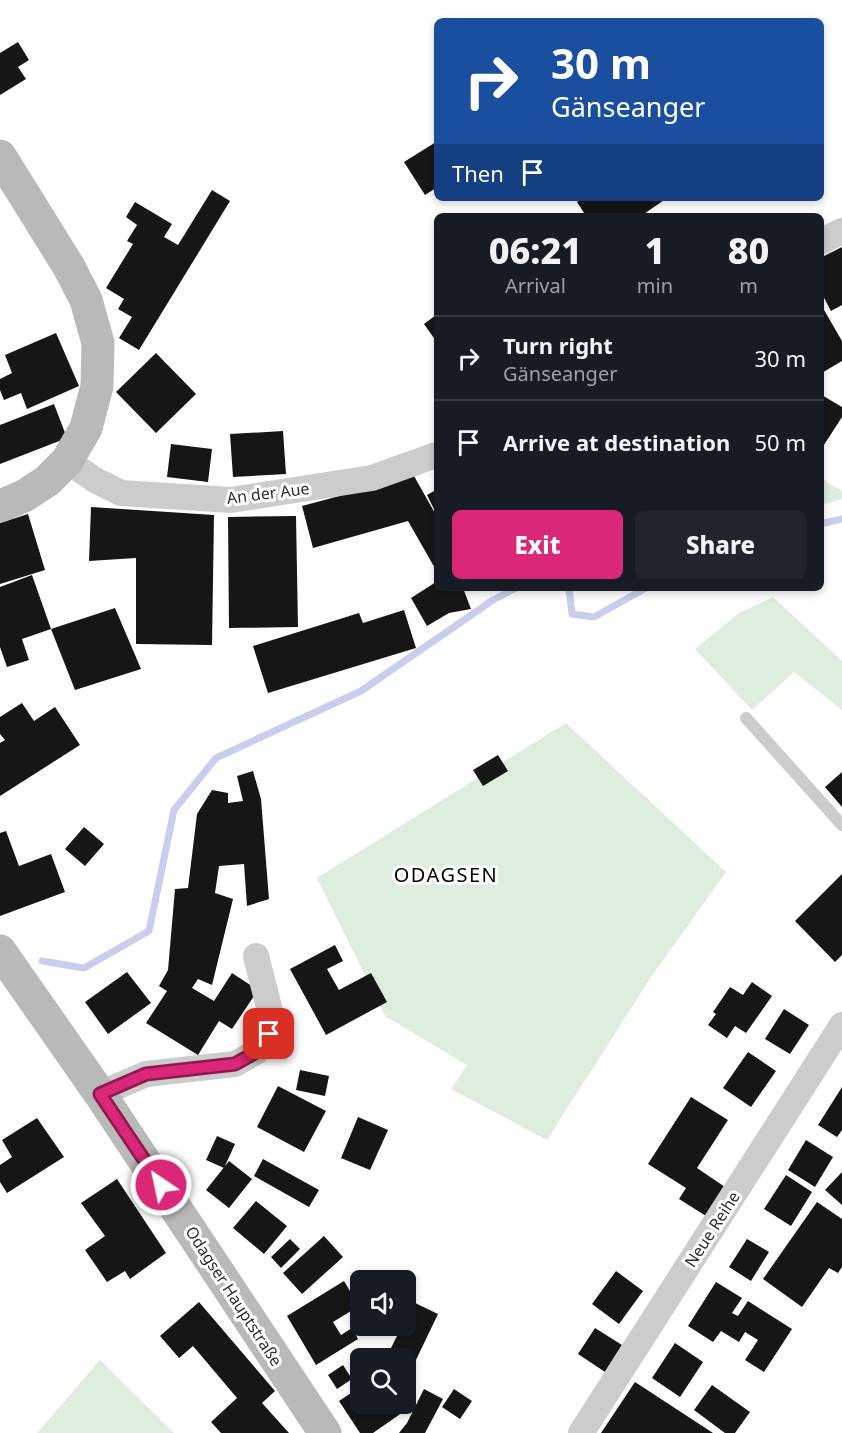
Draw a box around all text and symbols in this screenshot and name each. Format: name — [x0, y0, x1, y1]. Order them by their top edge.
text: 30 m — [551, 34, 651, 91]
icon: right — [452, 42, 530, 120]
text: Gänseanger — [551, 88, 705, 125]
icon: arrive — [516, 156, 549, 189]
text: Then — [452, 158, 504, 188]
text: 06:21 — [489, 226, 582, 275]
text: 1 — [645, 226, 665, 275]
text: 80 — [728, 226, 769, 275]
text: Arrival — [505, 272, 566, 299]
text: min — [637, 272, 673, 299]
text: m — [739, 272, 758, 299]
text: Turn right — [503, 330, 613, 360]
icon: right — [452, 342, 485, 375]
text: 30 m — [755, 343, 806, 373]
text: Gänseanger — [503, 360, 617, 387]
icon: arrive — [452, 426, 485, 459]
text: Arrive at destination — [503, 427, 730, 457]
text: 50 m — [755, 427, 806, 457]
street label: An der Aue — [225, 477, 311, 509]
button: Exit — [452, 510, 623, 579]
button: Share — [635, 510, 806, 579]
district label: ODAGSEN — [394, 861, 498, 888]
pin — [243, 1008, 294, 1059]
icon: arrive — [252, 1017, 285, 1050]
position arrow — [129, 1153, 193, 1217]
street label: Neue Reihe — [679, 1187, 745, 1271]
street label: Odagser Hauptstraße — [180, 1222, 288, 1370]
map controls — [350, 1270, 416, 1414]
button: sound — [350, 1270, 416, 1336]
button: search — [350, 1348, 416, 1414]

